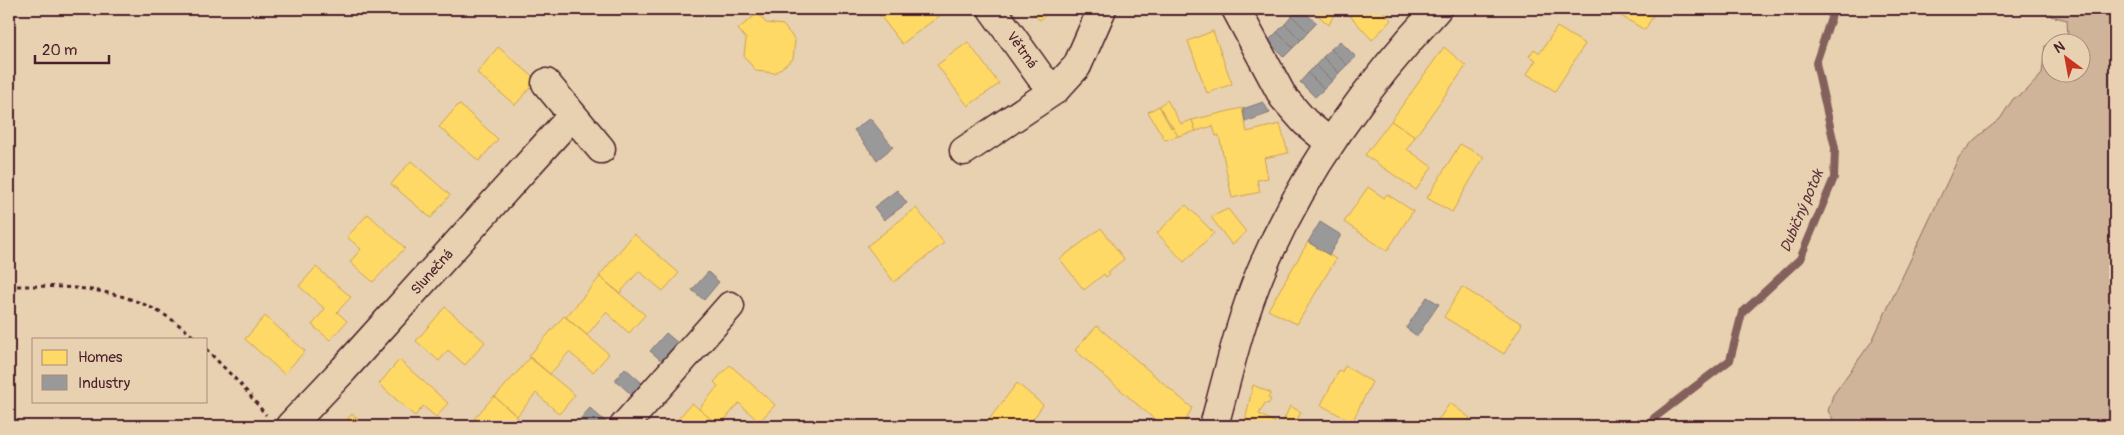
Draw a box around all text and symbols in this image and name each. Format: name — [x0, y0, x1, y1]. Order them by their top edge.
street label: Větrná — [1003, 28, 1041, 72]
scale bar — [35, 32, 109, 64]
north arrow — [2042, 32, 2092, 82]
text: N — [2051, 38, 2068, 57]
text: 20 m — [42, 41, 77, 60]
water label: Dubičný potok — [1776, 165, 1829, 255]
street label: Slunečná — [407, 246, 457, 298]
legend — [32, 338, 208, 402]
text: Homes — [78, 348, 123, 367]
text: Industry — [78, 374, 131, 393]

